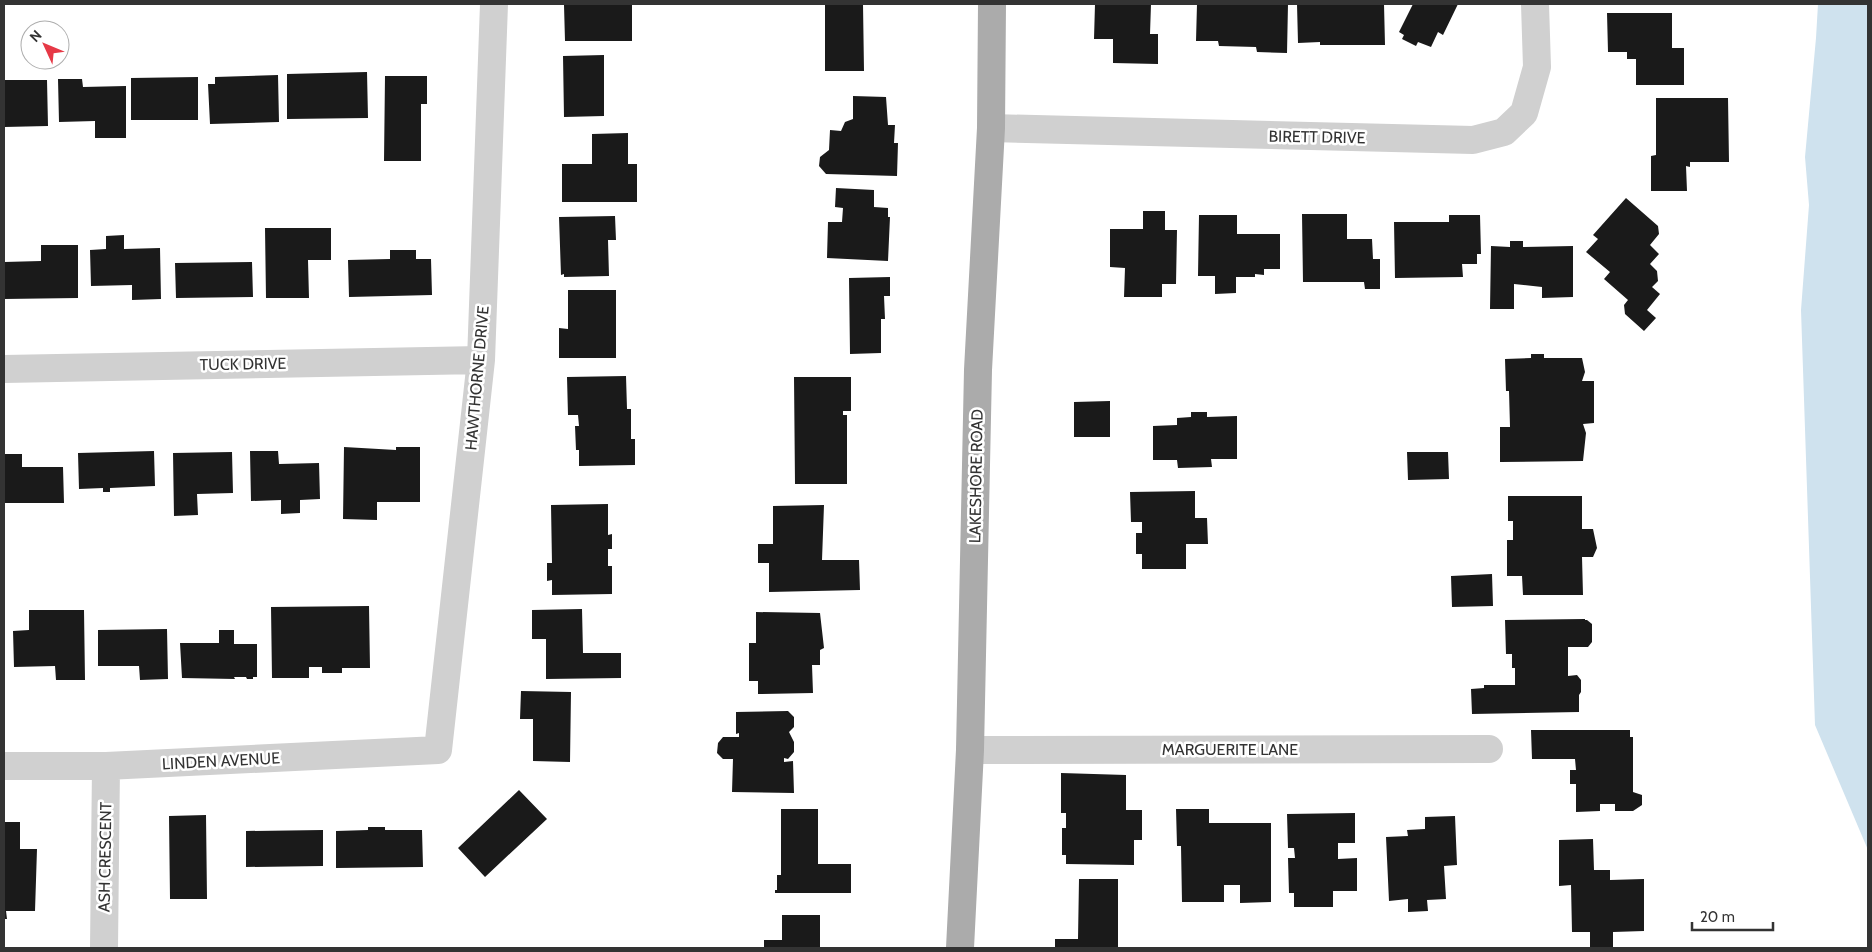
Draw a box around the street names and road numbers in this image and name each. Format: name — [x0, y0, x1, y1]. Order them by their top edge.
street label: BIRETT DRIVE — [1268, 127, 1366, 147]
street label: HAWTHORNE DRIVE — [461, 305, 493, 451]
street label: TUCK DRIVE — [200, 354, 287, 374]
street label: LAKESHORE ROAD — [965, 409, 987, 543]
street label: MARGUERITE LANE — [1162, 740, 1298, 759]
street label: LINDEN AVENUE — [162, 748, 281, 774]
street label: ASH CRESCENT — [95, 801, 115, 912]

